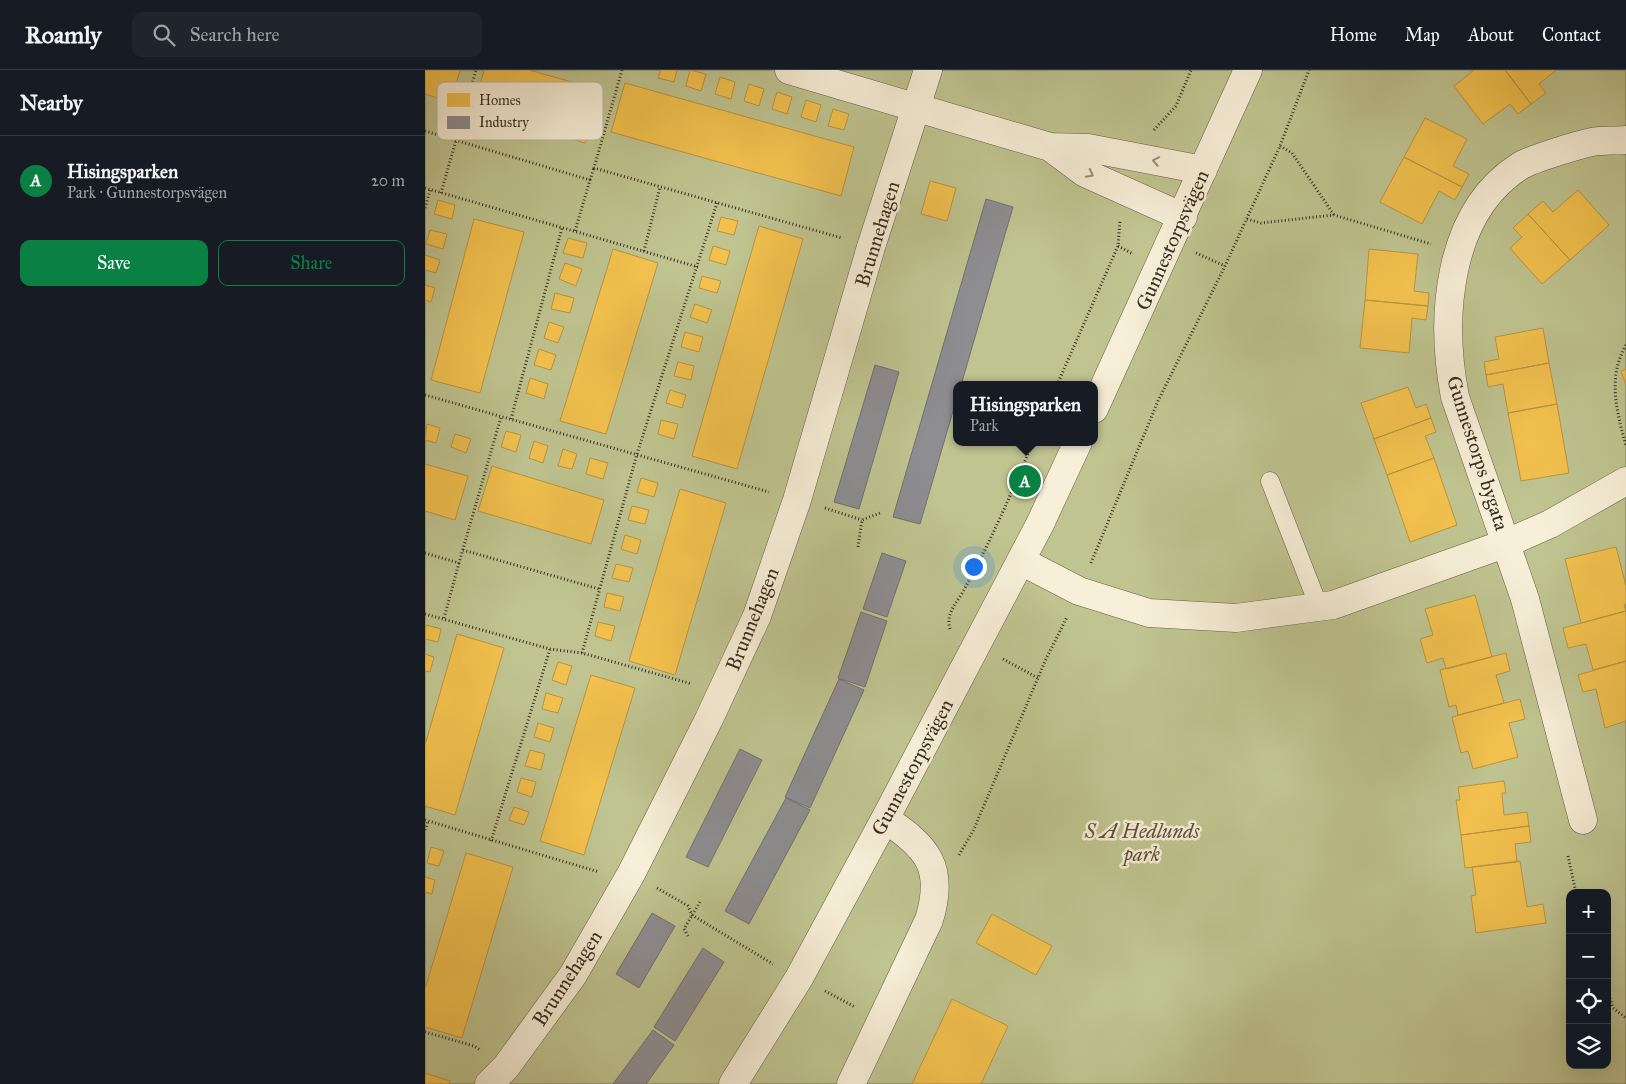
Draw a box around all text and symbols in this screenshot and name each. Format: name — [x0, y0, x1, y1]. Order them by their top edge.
search box — [132, 12, 482, 57]
text: Roamly — [25, 20, 102, 50]
icon: search — [150, 21, 178, 49]
text: Search here — [190, 23, 280, 46]
text: Home — [1330, 24, 1377, 46]
text: Map — [1405, 24, 1440, 46]
text: About — [1468, 24, 1514, 46]
text: Contact — [1542, 24, 1601, 46]
legend — [437, 82, 603, 140]
text: Nearby — [20, 90, 83, 116]
text: Homes — [479, 92, 521, 109]
text: Industry — [479, 114, 529, 131]
one-way arrow — [1151, 157, 1160, 167]
text: Hisingsparken — [67, 160, 178, 183]
street label: Gunnestorpsvägen — [1130, 166, 1215, 314]
one-way arrow — [1085, 168, 1094, 178]
text: A — [31, 171, 41, 190]
text: 20 m — [371, 171, 405, 190]
street label: Brunnehagen — [850, 178, 905, 290]
text: Park · Gunnestorpsvägen — [67, 183, 227, 202]
button: Save — [20, 240, 208, 286]
button: Share — [218, 240, 405, 286]
street label: Gunnestorps bygata — [1441, 373, 1514, 534]
popup — [953, 381, 1098, 446]
text: Hisingsparken — [970, 393, 1081, 416]
text: Park — [970, 416, 999, 435]
pin: A — [1009, 462, 1041, 500]
your location — [961, 554, 987, 580]
street label: Brunnehagen — [720, 564, 785, 675]
street label: Gunnestorpsvägen — [866, 695, 959, 840]
park label: S A Hedlunds park — [1084, 819, 1200, 867]
map controls — [1566, 889, 1611, 1069]
button: + — [1566, 889, 1611, 934]
street label: Brunnehagen — [527, 925, 608, 1031]
button: − — [1566, 934, 1611, 979]
button: locate — [1566, 979, 1611, 1024]
button: layers — [1566, 1024, 1611, 1069]

